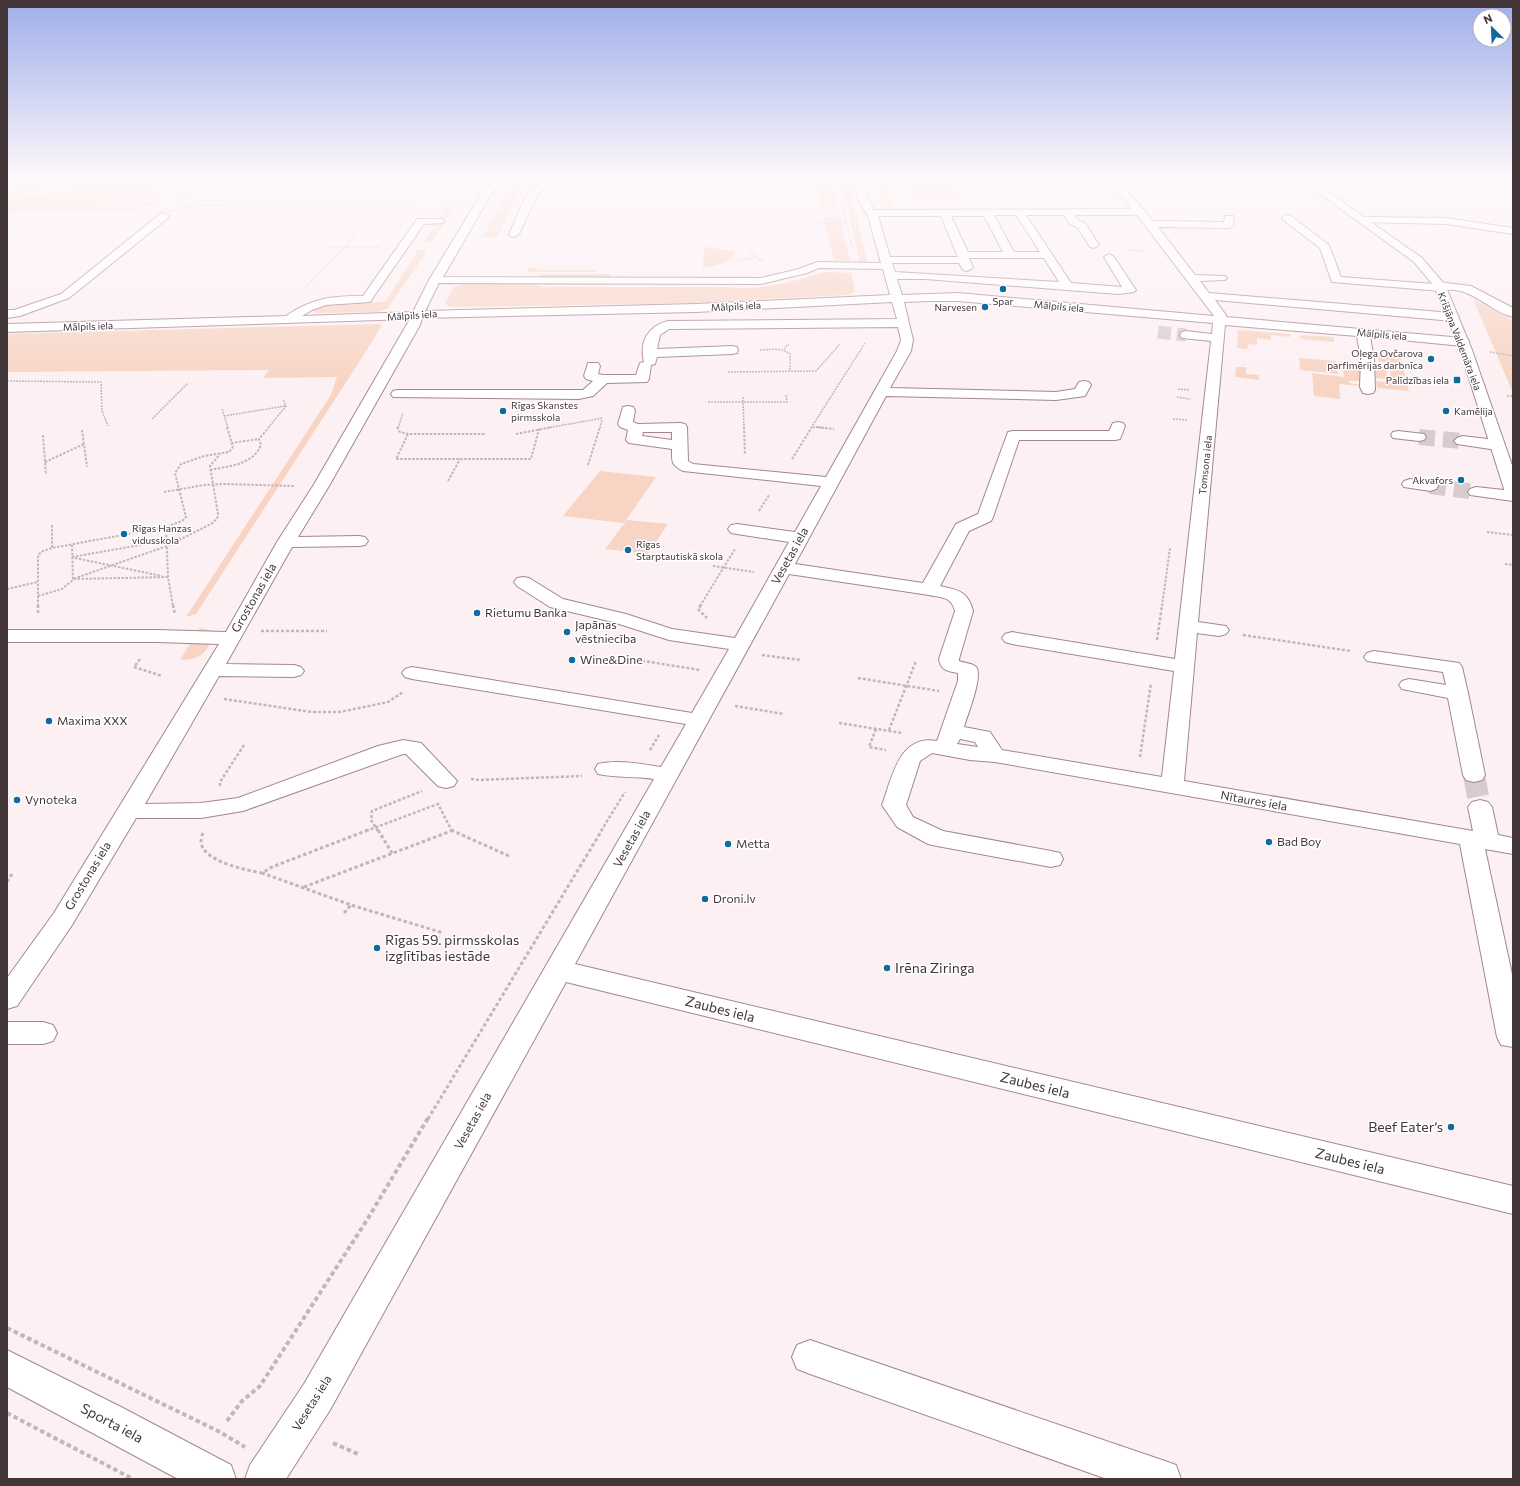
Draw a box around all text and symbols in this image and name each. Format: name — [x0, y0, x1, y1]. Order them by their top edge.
north arrow — [1472, 8, 1512, 48]
text: N — [1481, 11, 1494, 26]
marker: Spar — [998, 284, 1008, 294]
street label: Krišjāņa Valdemāra iela — [1435, 290, 1484, 392]
place label: Spar — [992, 295, 1014, 307]
street label: Mālpils iela — [1033, 298, 1085, 314]
street label: Mālpils iela — [711, 299, 761, 313]
place label: Narvesen — [934, 301, 977, 313]
marker: Narvesen — [980, 302, 990, 312]
street label: Mālpils iela — [386, 307, 438, 323]
street label: Mālpils iela — [63, 319, 113, 333]
street label: Mālpils iela — [1356, 326, 1408, 342]
place label: Oļega Ovčarova parfimērijas darbnīca — [1327, 347, 1423, 371]
marker: Oļega Ovčarova parfimērijas darbnīca — [1426, 354, 1436, 364]
place label: Palīdzības iela — [1386, 374, 1449, 386]
marker: Palīdzības iela — [1452, 375, 1462, 385]
place label: Rīgas Skanstes pirmsskola — [511, 399, 578, 423]
place label: Kamēlija — [1454, 405, 1493, 417]
marker: Rīgas Skanstes pirmsskola — [498, 406, 508, 416]
marker: Kamēlija — [1441, 406, 1451, 416]
street label: Tomsona iela — [1196, 435, 1214, 495]
place label: Akvafors — [1412, 474, 1453, 486]
marker: Akvafors — [1456, 475, 1466, 485]
place label: Rīgas Hanzas vidusskola — [132, 522, 192, 546]
street label: Vesetas iela — [768, 525, 811, 587]
marker: Rīgas Hanzas vidusskola — [119, 529, 129, 539]
place label: Rīgas Starptautiskā skola — [636, 538, 723, 562]
marker: Rīgas Starptautiskā skola — [623, 545, 633, 555]
street label: Grostonas iela — [228, 560, 279, 635]
place label: Rietumu Banka — [485, 605, 567, 619]
marker: Rietumu Banka — [472, 608, 482, 618]
place label: Japānas vēstniecība — [575, 617, 636, 645]
marker: Japānas vēstniecība — [562, 627, 572, 637]
place label: Wine&Dine — [580, 652, 642, 666]
marker: Wine&Dine — [567, 655, 577, 665]
place label: Maxima XXX — [57, 713, 128, 727]
marker: Maxima XXX — [44, 716, 54, 726]
street label: Nītaures iela — [1220, 787, 1289, 813]
place label: Vynoteka — [25, 792, 77, 806]
marker: Vynoteka — [12, 795, 22, 805]
street label: Vesetas iela — [610, 808, 653, 870]
place label: Bad Boy — [1277, 834, 1321, 848]
place label: Metta — [736, 836, 770, 850]
marker: Bad Boy — [1264, 837, 1274, 847]
street label: Grostonas iela — [61, 839, 113, 912]
marker: Metta — [723, 839, 733, 849]
place label: Droni.lv — [713, 891, 756, 905]
marker: Droni.lv — [700, 894, 710, 904]
place label: Rīgas 59. pirmsskolas izglītības iestāde — [385, 931, 519, 964]
marker: Rīgas 59. pirmsskolas izglītības iestāde — [372, 943, 382, 953]
place label: Irēna Ziringa — [895, 959, 975, 976]
marker: Irēna Ziringa — [882, 963, 892, 973]
street label: Zaubes iela — [684, 992, 757, 1025]
street label: Zaubes iela — [999, 1068, 1072, 1101]
street label: Vesetas iela — [451, 1090, 494, 1152]
place label: Beef Eater’s — [1368, 1118, 1443, 1135]
marker: Beef Eater’s — [1446, 1122, 1456, 1132]
street label: Zaubes iela — [1314, 1144, 1387, 1177]
street label: Vesetas iela — [288, 1372, 334, 1433]
street label: Sporta iela — [78, 1399, 146, 1446]

